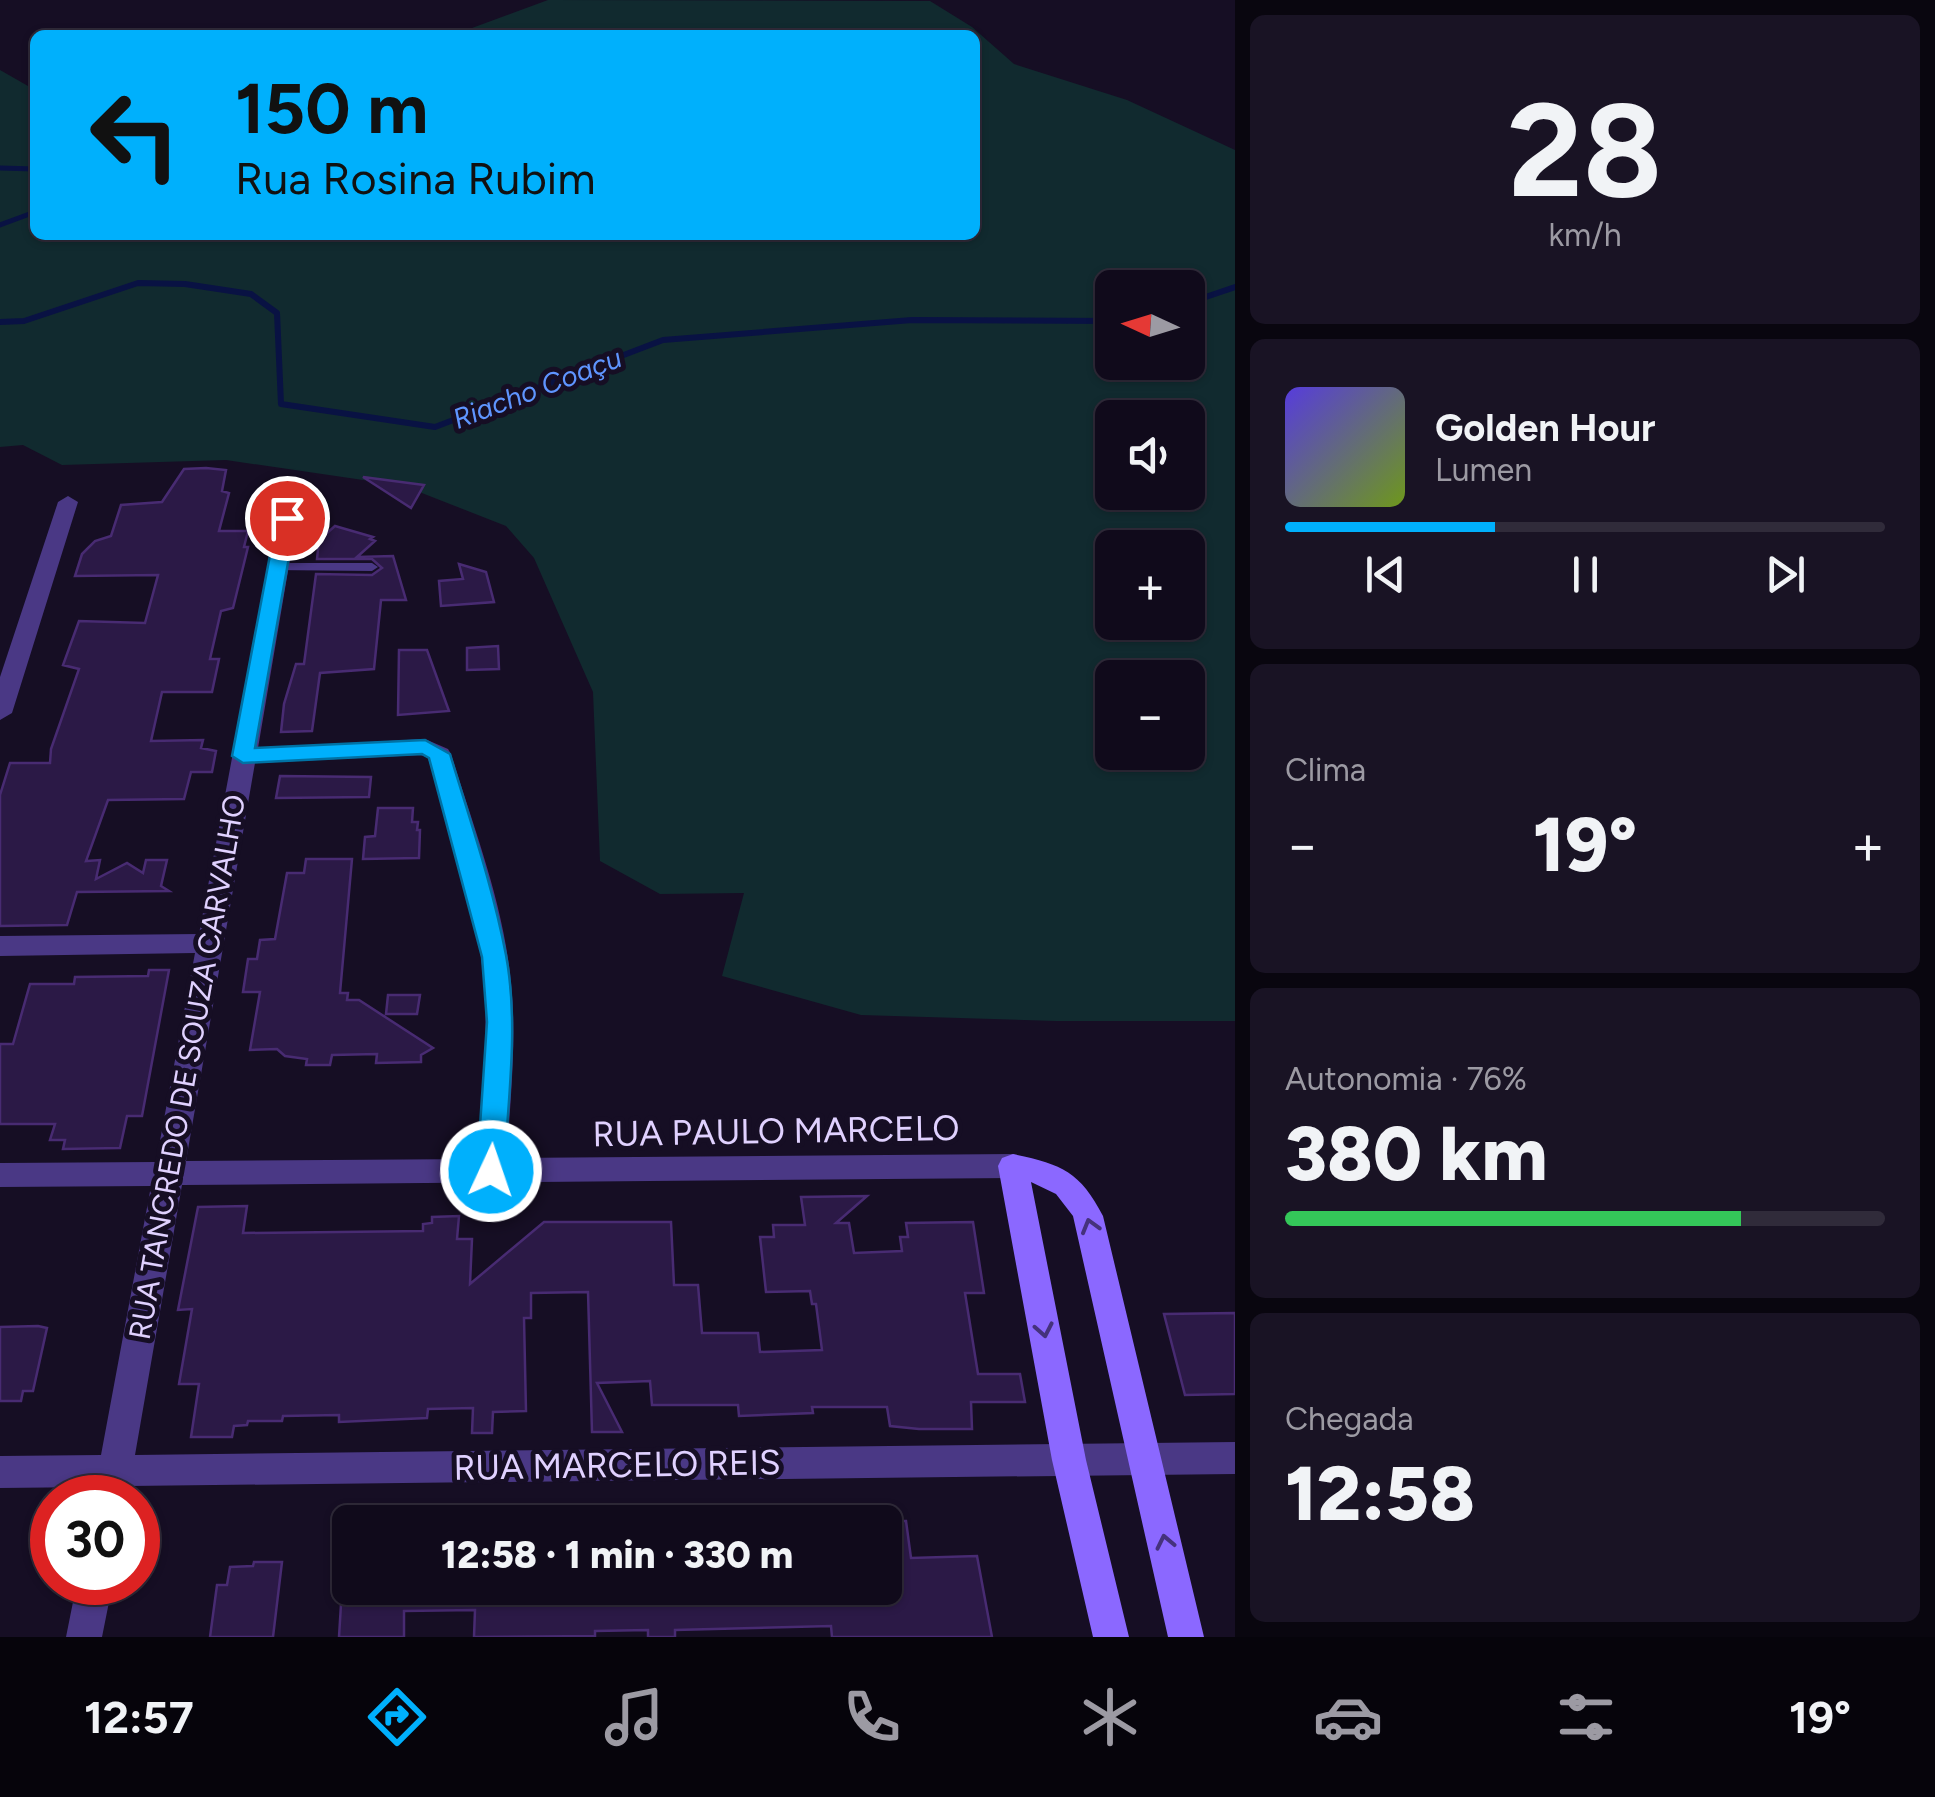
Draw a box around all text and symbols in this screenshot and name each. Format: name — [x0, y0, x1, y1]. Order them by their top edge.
text: 150 m — [235, 66, 428, 151]
icon: left — [70, 70, 200, 200]
text: 28 — [1508, 73, 1662, 229]
text: Rua Rosina Rubim — [235, 151, 596, 205]
text: km/h — [1548, 216, 1622, 254]
north arrow — [1095, 270, 1205, 380]
map controls — [1095, 270, 1205, 770]
water label: Riacho Coaçu — [448, 340, 626, 436]
button: sound — [1095, 400, 1205, 510]
text: Golden Hour — [1435, 405, 1656, 451]
text: Lumen — [1435, 451, 1532, 489]
pin — [245, 476, 330, 561]
icon: arrive — [260, 491, 315, 546]
button: + — [1095, 530, 1205, 640]
icon: previous — [1358, 547, 1413, 602]
icon: pause — [1558, 547, 1613, 602]
icon: next — [1758, 547, 1813, 602]
button: − — [1095, 660, 1205, 770]
text: Clima — [1285, 751, 1366, 789]
street label: RUA TANCREDO DE SOUZA CARVALHO — [121, 792, 253, 1342]
text: 19° — [1533, 800, 1637, 890]
text: − — [1285, 812, 1319, 878]
text: + — [1851, 812, 1885, 878]
text: Autonomia · 76% — [1285, 1060, 1527, 1098]
street label: RUA PAULO MARCELO — [592, 1107, 960, 1155]
text: 380 km — [1285, 1109, 1548, 1199]
position arrow — [439, 1119, 543, 1223]
one-way arrow — [1080, 1218, 1101, 1235]
one-way arrow — [1033, 1322, 1054, 1338]
text: Chegada — [1285, 1400, 1414, 1438]
street label: RUA MARCELO REIS — [453, 1441, 781, 1489]
text: 12:58 — [1285, 1449, 1475, 1539]
speed limit sign: 30 — [30, 1475, 160, 1605]
text: 12:58 · 1 min · 330 m — [441, 1532, 793, 1578]
one-way arrow — [1156, 1534, 1177, 1551]
icon: directions — [362, 1682, 432, 1752]
icon: music — [599, 1682, 669, 1752]
icon: phone — [837, 1682, 907, 1752]
icon: climate — [1075, 1682, 1145, 1752]
icon: car — [1313, 1682, 1383, 1752]
icon: filters — [1551, 1682, 1621, 1752]
text: 12:57 — [84, 1690, 194, 1744]
text: 19° — [1789, 1690, 1851, 1744]

